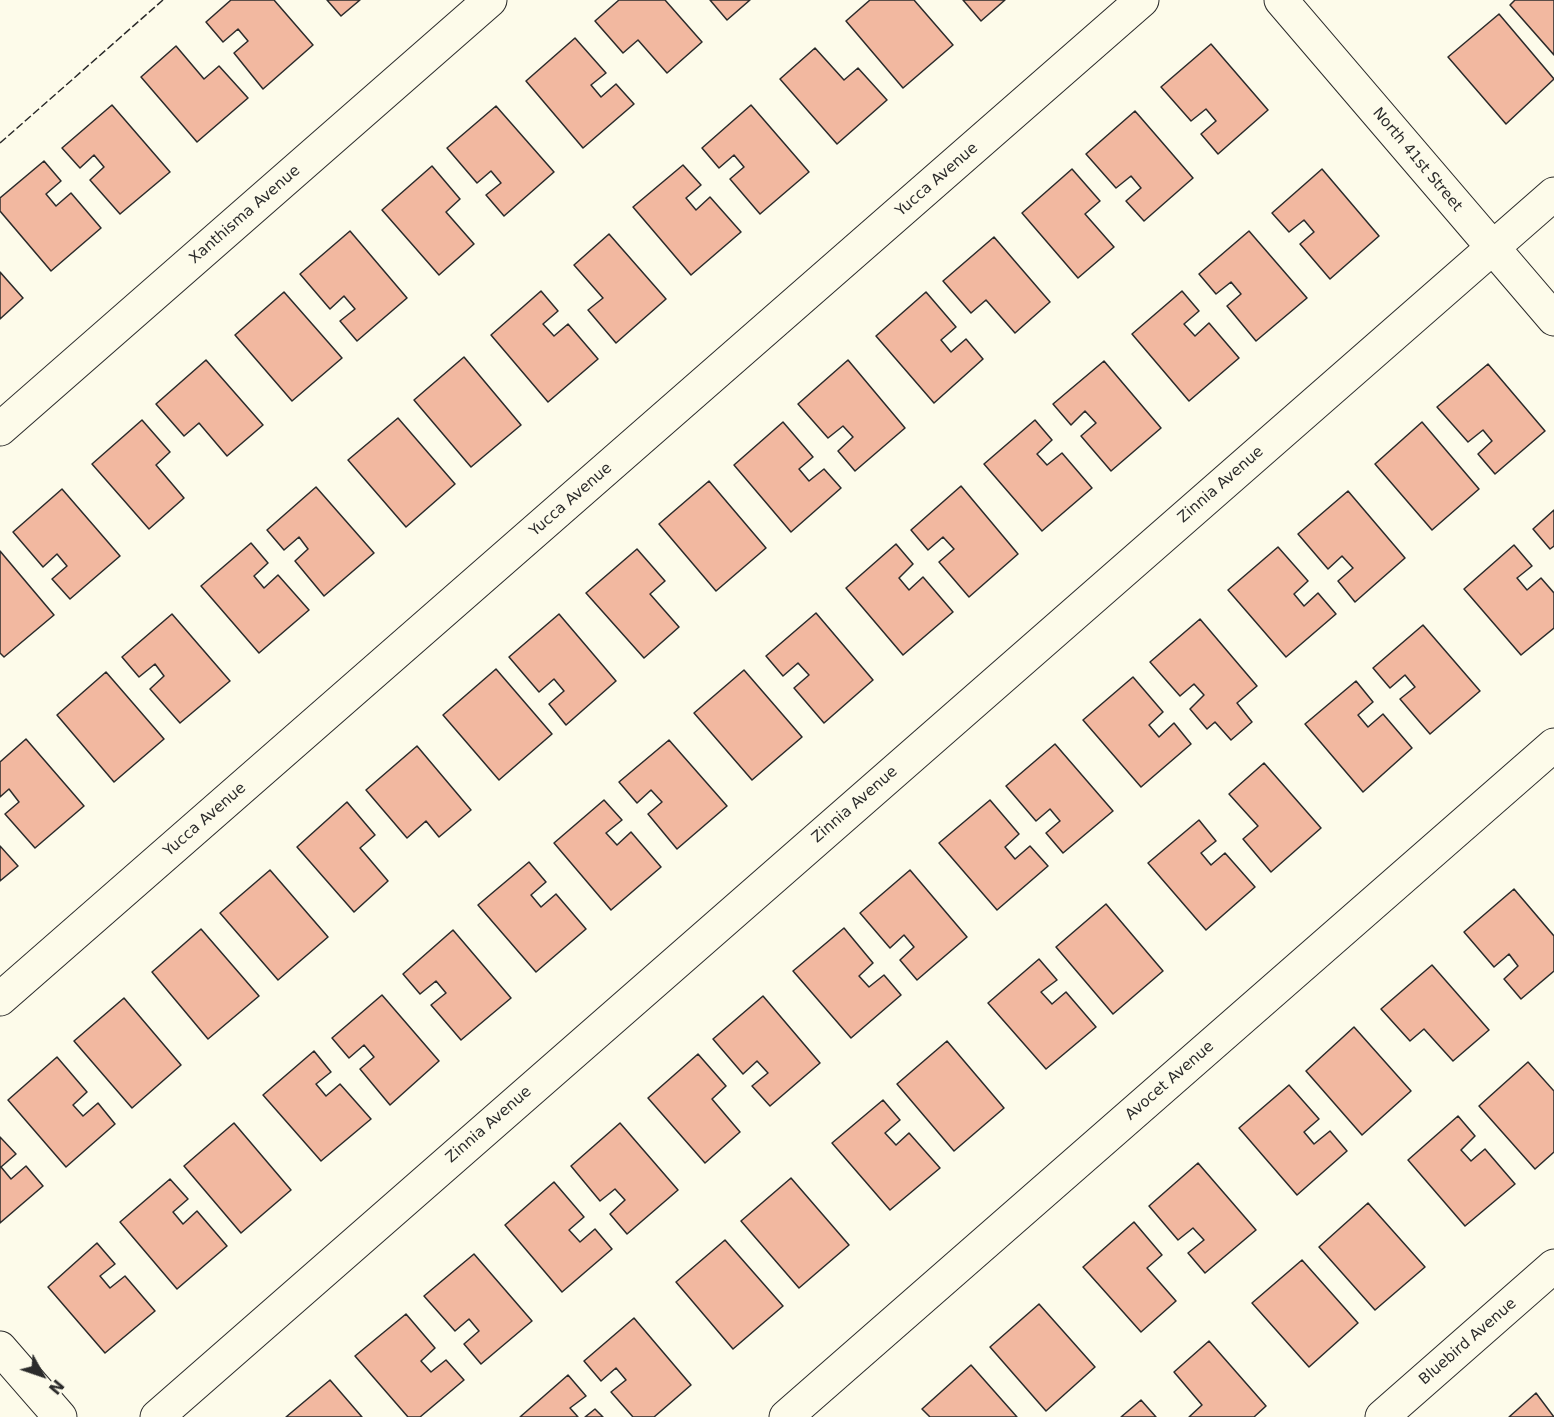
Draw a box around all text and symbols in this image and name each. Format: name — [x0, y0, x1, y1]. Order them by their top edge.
street label: North 41st Street — [1368, 104, 1466, 216]
street label: Yucca Avenue — [892, 139, 982, 221]
street label: Xanthisma Avenue — [186, 162, 304, 268]
street label: Zinnia Avenue — [1175, 443, 1267, 527]
street label: Yucca Avenue — [526, 459, 616, 541]
street label: Zinnia Avenue — [809, 763, 901, 847]
street label: Yucca Avenue — [160, 779, 250, 861]
street label: Avocet Avenue — [1122, 1038, 1218, 1124]
street label: Zinnia Avenue — [443, 1083, 535, 1167]
street label: Bluebird Avenue — [1416, 1295, 1520, 1389]
north arrow — [12, 1345, 72, 1405]
text: N — [45, 1376, 68, 1398]

